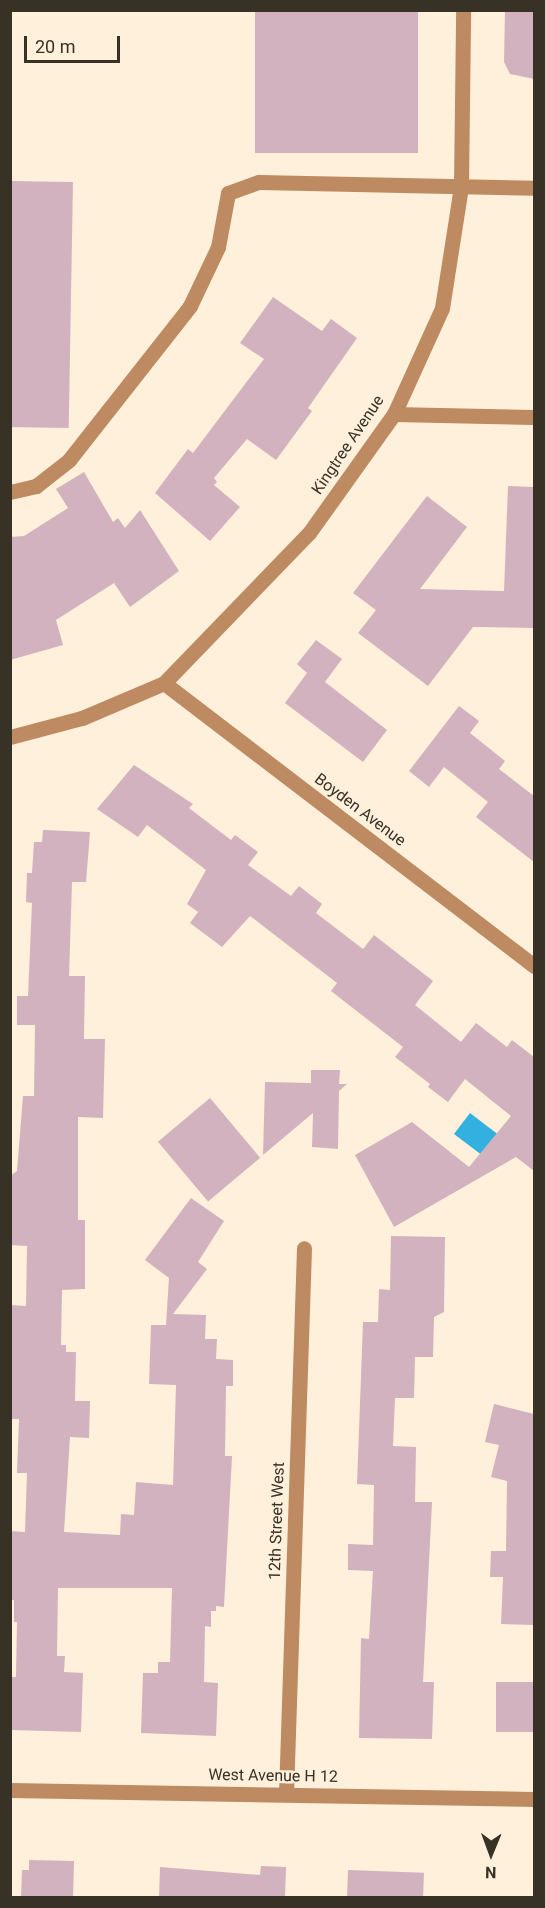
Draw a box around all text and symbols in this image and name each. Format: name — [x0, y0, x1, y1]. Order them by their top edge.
scale bar — [27, 24, 123, 62]
text: 20 m — [35, 36, 75, 57]
street label: Kingtree Avenue — [308, 392, 388, 498]
street label: Boyden Avenue — [311, 770, 409, 850]
street label: 12th Street West — [265, 1462, 289, 1580]
street label: West Avenue H 12 — [208, 1765, 338, 1787]
north arrow — [461, 1824, 521, 1884]
text: N — [485, 1863, 496, 1882]

